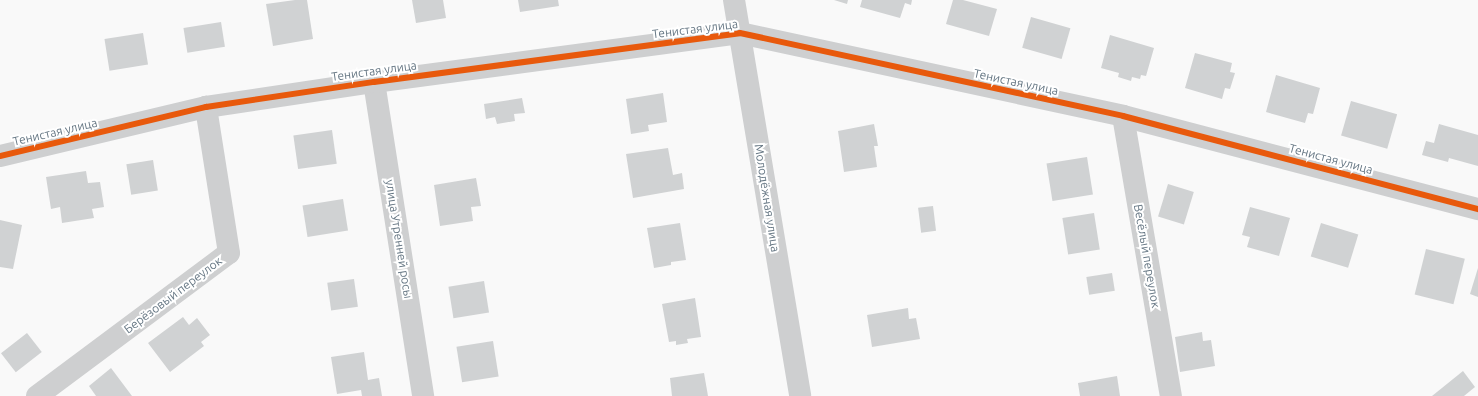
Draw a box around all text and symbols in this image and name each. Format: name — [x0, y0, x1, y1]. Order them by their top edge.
street label: Тенистая улица — [651, 17, 739, 41]
street label: Тенистая улица — [330, 58, 418, 84]
street label: Тенистая улица — [972, 66, 1060, 98]
street label: Тенистая улица — [11, 115, 99, 149]
street label: Тенистая улица — [1288, 141, 1374, 177]
street label: Молодёжная улица — [751, 143, 783, 253]
street label: улица Утренней росы — [382, 178, 416, 300]
street label: Весёлый переулок — [1131, 203, 1163, 309]
street label: Берёзовый переулок — [121, 254, 225, 336]

